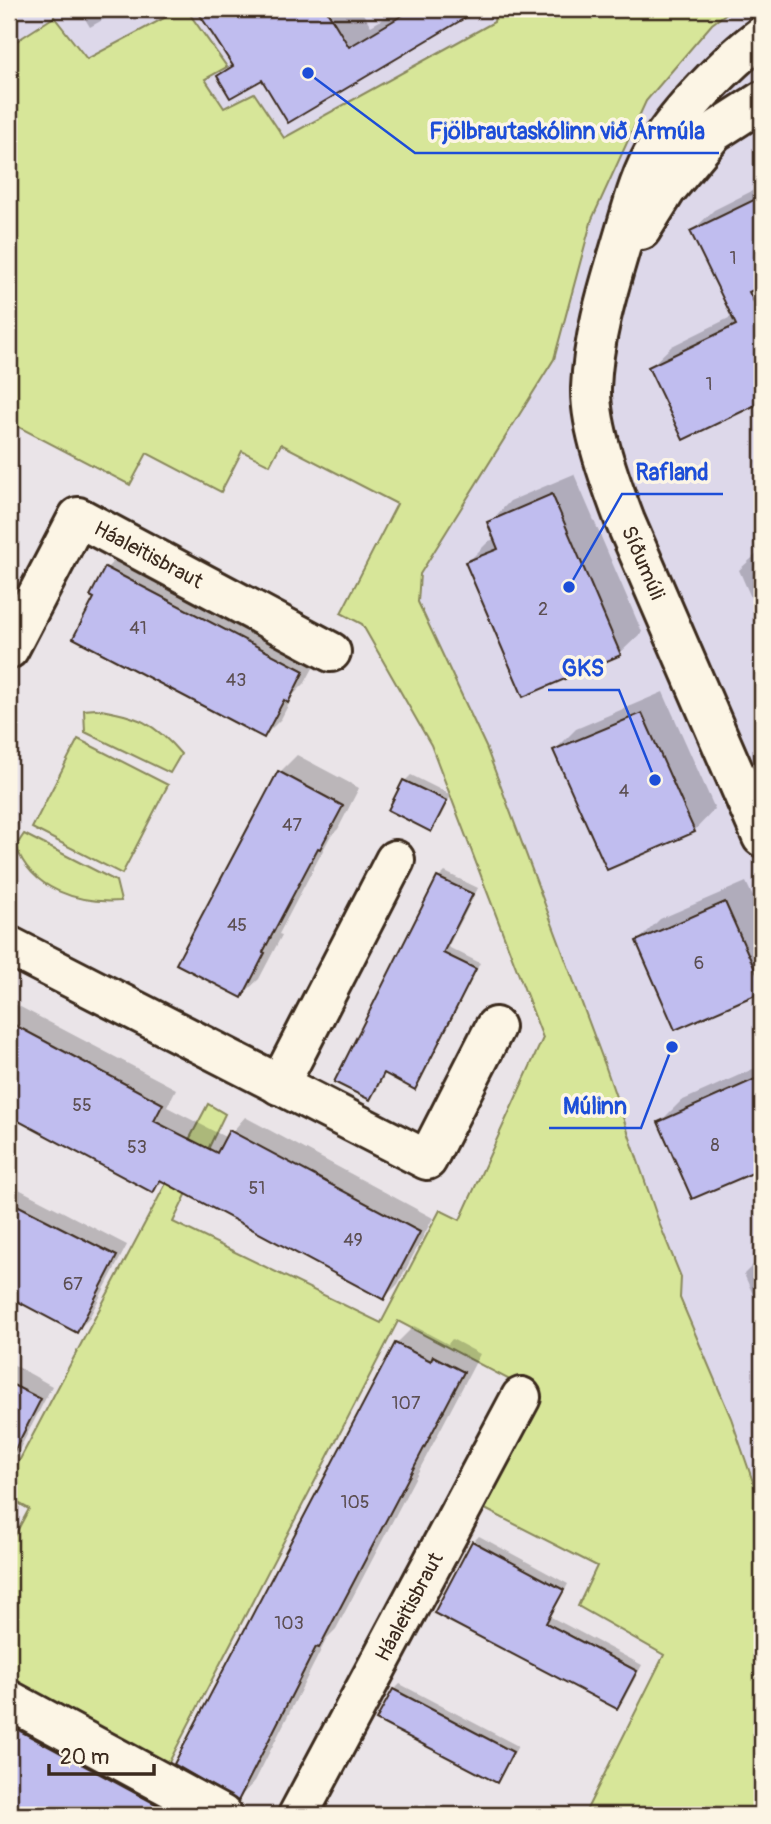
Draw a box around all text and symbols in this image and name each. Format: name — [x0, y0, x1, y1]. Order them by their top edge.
callout: Fjölbrautaskólinn við Ármúla — [415, 109, 719, 153]
text: Fjölbrautaskólinn við Ármúla — [429, 117, 705, 146]
house number: 1 — [729, 247, 737, 270]
house number: 1 — [705, 373, 713, 396]
callout: Rafland — [622, 450, 723, 494]
text: Rafland — [635, 458, 709, 487]
street label: Háaleitisbraut — [89, 515, 208, 595]
street label: Síðumúli — [615, 522, 671, 604]
house number: 2 — [538, 598, 548, 621]
house number: 41 — [129, 617, 147, 640]
callout: GKS — [548, 646, 619, 690]
text: GKS — [562, 654, 604, 683]
house number: 43 — [226, 669, 246, 692]
house number: 4 — [619, 780, 630, 803]
house number: 47 — [282, 814, 302, 837]
house number: 45 — [227, 914, 247, 937]
house number: 6 — [694, 952, 704, 975]
callout: Múlinn — [549, 1084, 641, 1128]
text: Múlinn — [563, 1092, 627, 1121]
house number: 55 — [72, 1094, 92, 1117]
house number: 8 — [710, 1134, 720, 1157]
house number: 53 — [127, 1136, 147, 1159]
house number: 51 — [249, 1177, 265, 1200]
house number: 49 — [343, 1229, 363, 1252]
house number: 67 — [63, 1273, 83, 1296]
house number: 107 — [392, 1392, 421, 1415]
house number: 105 — [340, 1491, 370, 1514]
street label: Háaleitisbraut — [369, 1547, 449, 1666]
house number: 103 — [274, 1612, 304, 1635]
scale bar — [49, 1733, 154, 1777]
text: 20 m — [60, 1744, 109, 1771]

